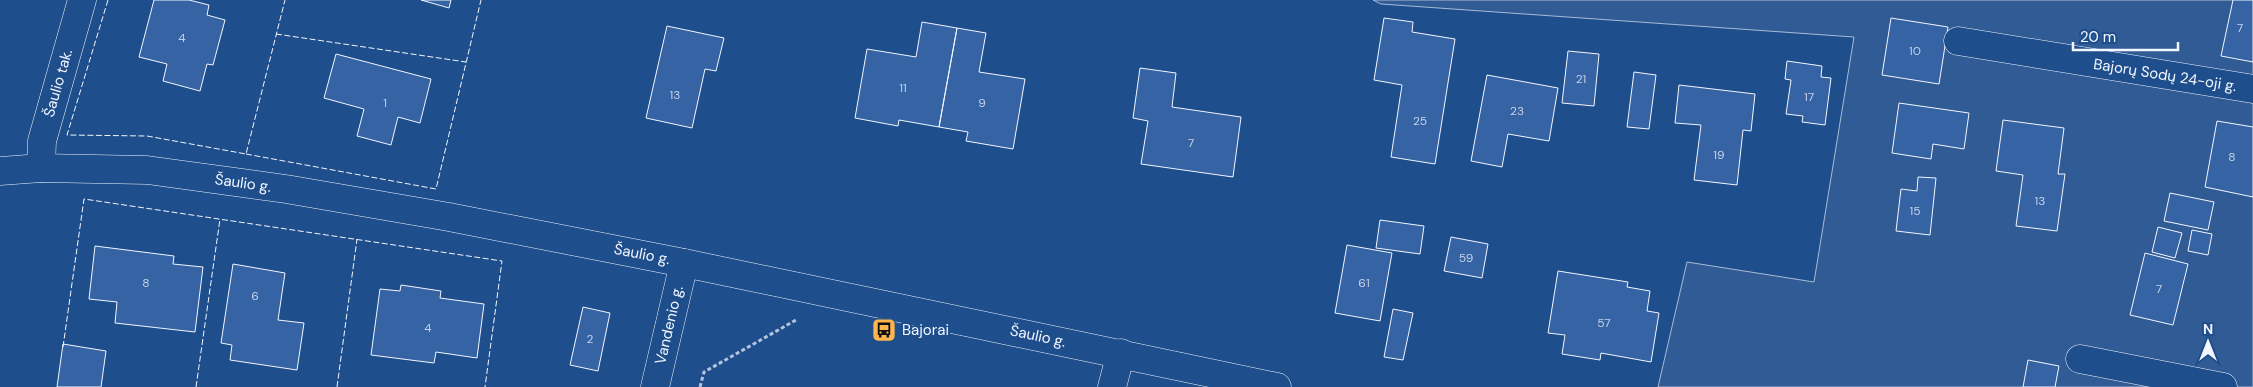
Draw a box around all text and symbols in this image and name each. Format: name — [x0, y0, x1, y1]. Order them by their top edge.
scale bar — [2073, 20, 2178, 52]
house number: 7 — [2237, 20, 2243, 36]
text: 20 m — [2080, 27, 2116, 47]
house number: 4 — [178, 30, 186, 46]
house number: 10 — [1909, 43, 1921, 59]
street label: Šaulio tak. — [39, 47, 77, 119]
street label: Bajorų Sodų 24-oji g. — [2092, 54, 2238, 96]
house number: 21 — [1576, 71, 1586, 87]
house number: 11 — [899, 80, 907, 96]
house number: 13 — [670, 87, 680, 103]
house number: 17 — [1804, 89, 1814, 105]
house number: 1 — [383, 95, 387, 111]
house number: 9 — [978, 95, 986, 111]
house number: 23 — [1510, 103, 1524, 119]
house number: 25 — [1413, 113, 1427, 129]
house number: 7 — [1188, 135, 1194, 151]
house number: 19 — [1713, 147, 1725, 163]
house number: 8 — [2228, 149, 2236, 165]
street label: Šaulio g. — [214, 169, 272, 197]
house number: 13 — [2035, 193, 2045, 209]
house number: 15 — [1909, 203, 1921, 219]
street label: Šaulio g. — [612, 239, 672, 269]
house number: 59 — [1459, 250, 1473, 266]
house number: 8 — [142, 275, 150, 291]
house number: 61 — [1358, 275, 1370, 291]
house number: 7 — [2156, 281, 2162, 297]
street label: Vandenio g. — [650, 284, 688, 366]
house number: 6 — [251, 288, 259, 304]
house number: 57 — [1597, 315, 1611, 331]
bus stop icon: Bajorai — [871, 317, 897, 343]
north arrow — [2183, 317, 2233, 367]
house number: 4 — [424, 320, 432, 336]
place label: Bajorai — [902, 320, 949, 340]
street label: Šaulio g. — [1008, 320, 1068, 352]
text: N — [2203, 320, 2213, 338]
house number: 2 — [587, 331, 594, 347]

